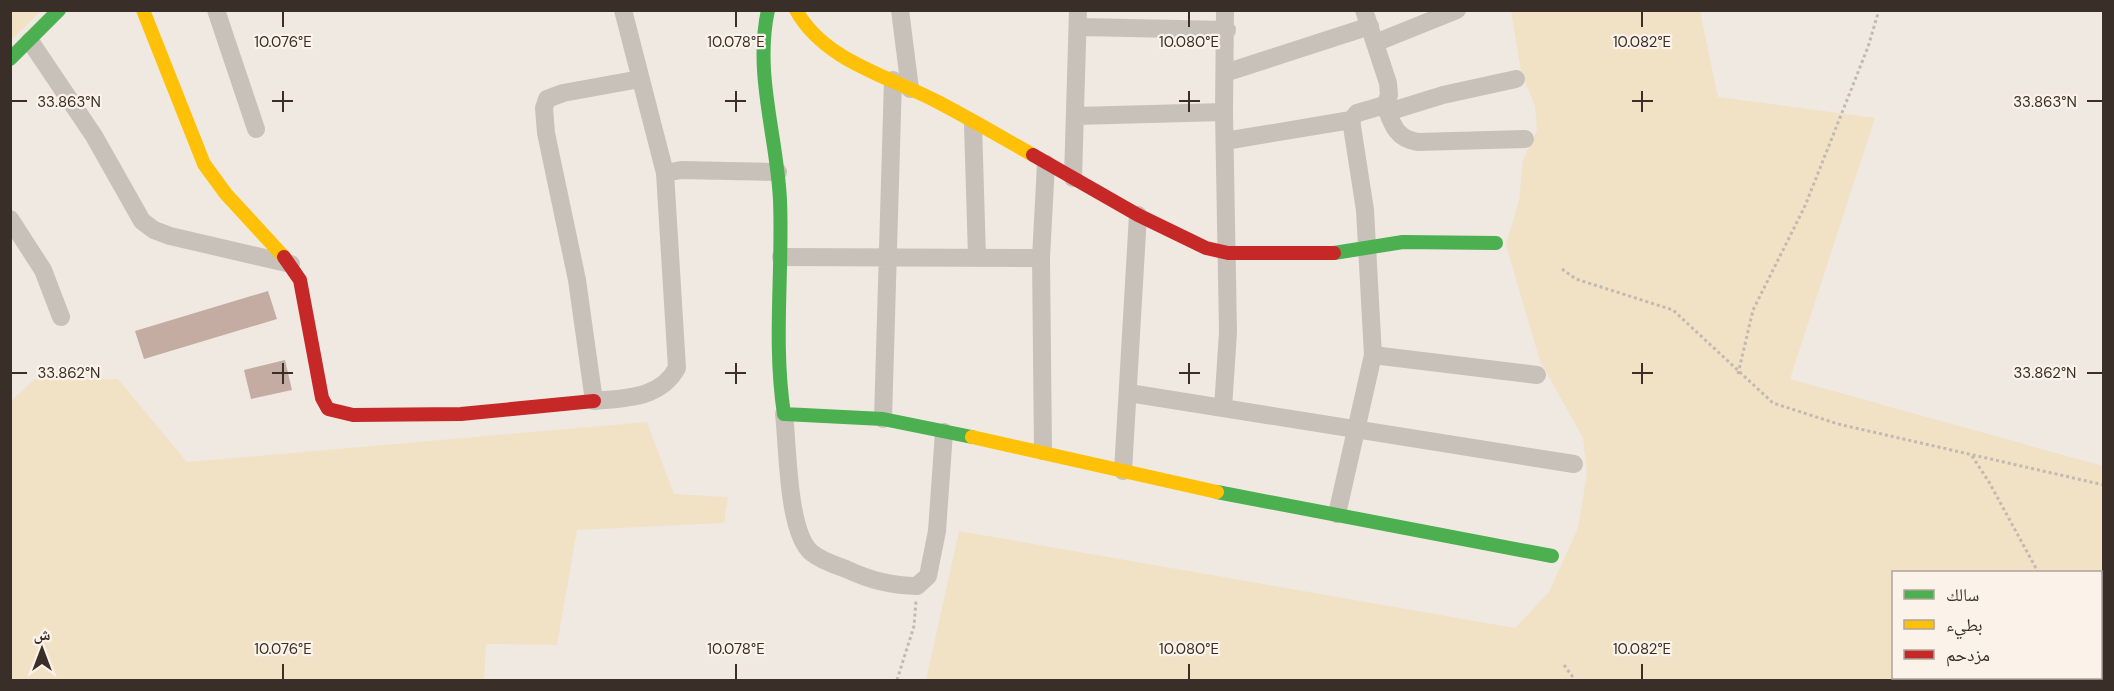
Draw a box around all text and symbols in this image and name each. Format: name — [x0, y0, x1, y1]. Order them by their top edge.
text: 10.076°E — [254, 32, 312, 52]
text: 10.078°E — [707, 32, 765, 52]
text: 10.080°E — [1159, 32, 1219, 52]
text: 10.082°E — [1613, 32, 1671, 52]
text: 33.863°N — [37, 92, 101, 112]
text: 33.863°N — [2013, 92, 2077, 112]
text: 33.862°N — [37, 363, 101, 383]
text: 33.862°N — [2013, 363, 2077, 383]
legend — [1892, 571, 2102, 679]
text: سالك — [1946, 583, 1979, 607]
text: بطيء — [1946, 613, 1983, 640]
north arrow — [12, 619, 72, 679]
text: ش — [34, 624, 51, 645]
text: 10.076°E — [254, 639, 312, 659]
text: 10.078°E — [707, 639, 765, 659]
text: 10.080°E — [1159, 639, 1219, 659]
text: 10.082°E — [1613, 639, 1671, 659]
text: مزدحم — [1946, 643, 1990, 667]

